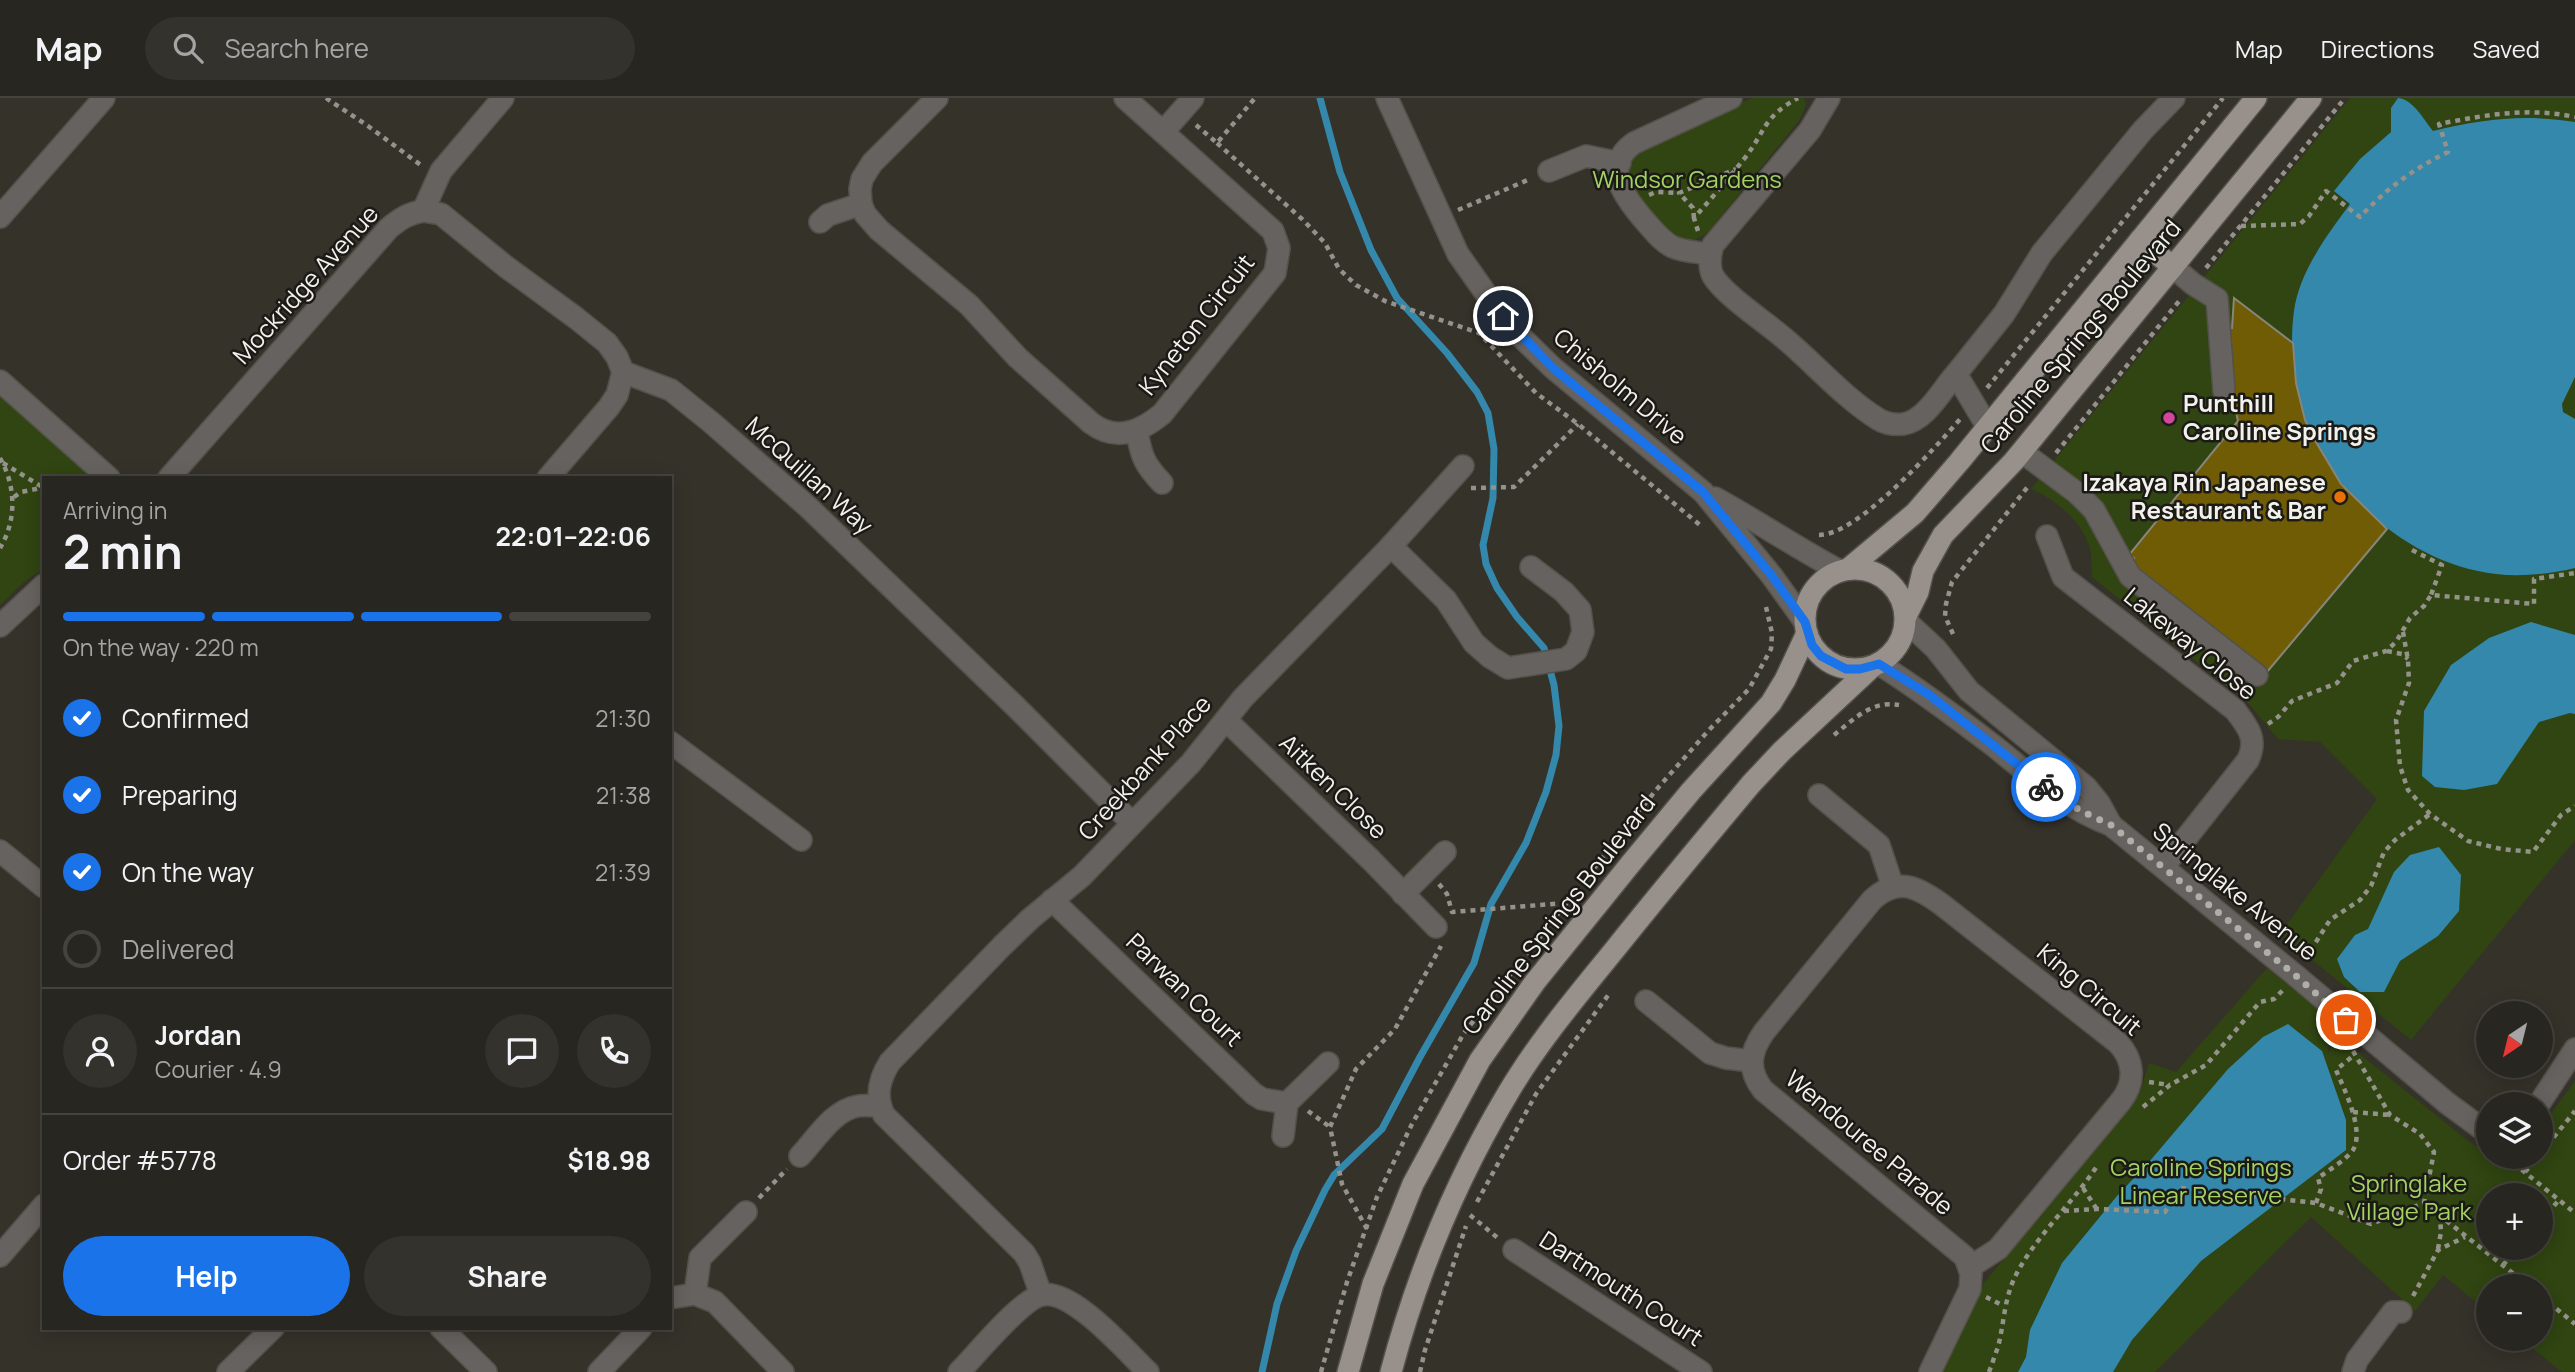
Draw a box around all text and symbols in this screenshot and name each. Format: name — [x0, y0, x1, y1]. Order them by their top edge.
search box — [145, 17, 635, 80]
text: Map — [35, 26, 103, 71]
icon: search — [169, 29, 207, 67]
text: Search here — [225, 30, 369, 66]
text: Map — [2235, 32, 2283, 65]
text: Directions — [2321, 32, 2434, 65]
text: Saved — [2472, 32, 2540, 65]
park label: Windsor Gardens — [1592, 162, 1782, 195]
street label: Mockridge Avenue — [225, 197, 385, 371]
street label: Caroline Springs Boulevard — [1972, 212, 2188, 460]
street label: Kyneton Circuit — [1130, 247, 1261, 401]
pin — [1473, 286, 1533, 346]
icon: home — [1484, 297, 1522, 335]
street label: Chisholm Drive — [1547, 320, 1695, 452]
place label: Punthill Caroline Springs — [2183, 386, 2376, 447]
street label: McQuillan Way — [739, 409, 881, 541]
marker: Punthill Caroline Springs — [2161, 410, 2177, 426]
place label: Izakaya Rin Japanese Restaurant & Bar — [2082, 465, 2326, 526]
marker: Izakaya Rin Japanese Restaurant & Bar — [2332, 489, 2348, 505]
text: Arriving in — [63, 494, 168, 526]
text: 22:01–22:06 — [495, 518, 651, 554]
text: 2 min — [63, 520, 183, 583]
street label: Lakeway Close — [2118, 579, 2264, 707]
text: On the way · 220 m — [63, 631, 259, 663]
street label: Creekbank Place — [1070, 687, 1218, 847]
icon: check — [63, 699, 101, 737]
text: Confirmed — [122, 700, 249, 736]
text: 21:30 — [595, 702, 651, 734]
street label: Aitken Close — [1273, 726, 1395, 846]
courier — [2011, 752, 2081, 822]
icon: bike — [2027, 768, 2065, 806]
icon: check — [63, 776, 101, 814]
text: Preparing — [122, 777, 238, 813]
text: 21:38 — [596, 779, 651, 811]
street label: Caroline Springs Boulevard — [1454, 787, 1662, 1041]
street label: Springlake Avenue — [2147, 814, 2325, 968]
icon: check — [63, 853, 101, 891]
text: On the way — [122, 854, 254, 890]
text: 21:39 — [595, 856, 651, 888]
street label: Parwan Court — [1120, 925, 1250, 1053]
text: Delivered — [122, 931, 234, 967]
street label: King Circuit — [2031, 935, 2149, 1042]
pin — [2316, 990, 2376, 1050]
icon: bag — [2327, 1001, 2365, 1039]
north arrow — [2476, 1001, 2553, 1078]
map controls — [2476, 1001, 2553, 1351]
button: person — [63, 1014, 137, 1088]
button: chat — [485, 1014, 559, 1088]
button: phone — [577, 1014, 651, 1088]
text: Jordan — [155, 1017, 241, 1053]
text: Courier · 4.9 — [155, 1053, 282, 1085]
street label: Wendouree Parade — [1779, 1062, 1961, 1222]
button: layers — [2476, 1092, 2553, 1169]
text: Order #5778 — [63, 1142, 217, 1178]
text: $18.98 — [567, 1142, 651, 1178]
park label: Caroline Springs Linear Reserve — [2110, 1150, 2292, 1211]
park label: Springlake Village Park — [2346, 1166, 2473, 1227]
button: + — [2476, 1183, 2553, 1260]
street label: Dartmouth Court — [1534, 1222, 1710, 1353]
button: Help — [63, 1236, 350, 1316]
button: Share — [364, 1236, 651, 1316]
button: − — [2476, 1274, 2553, 1351]

